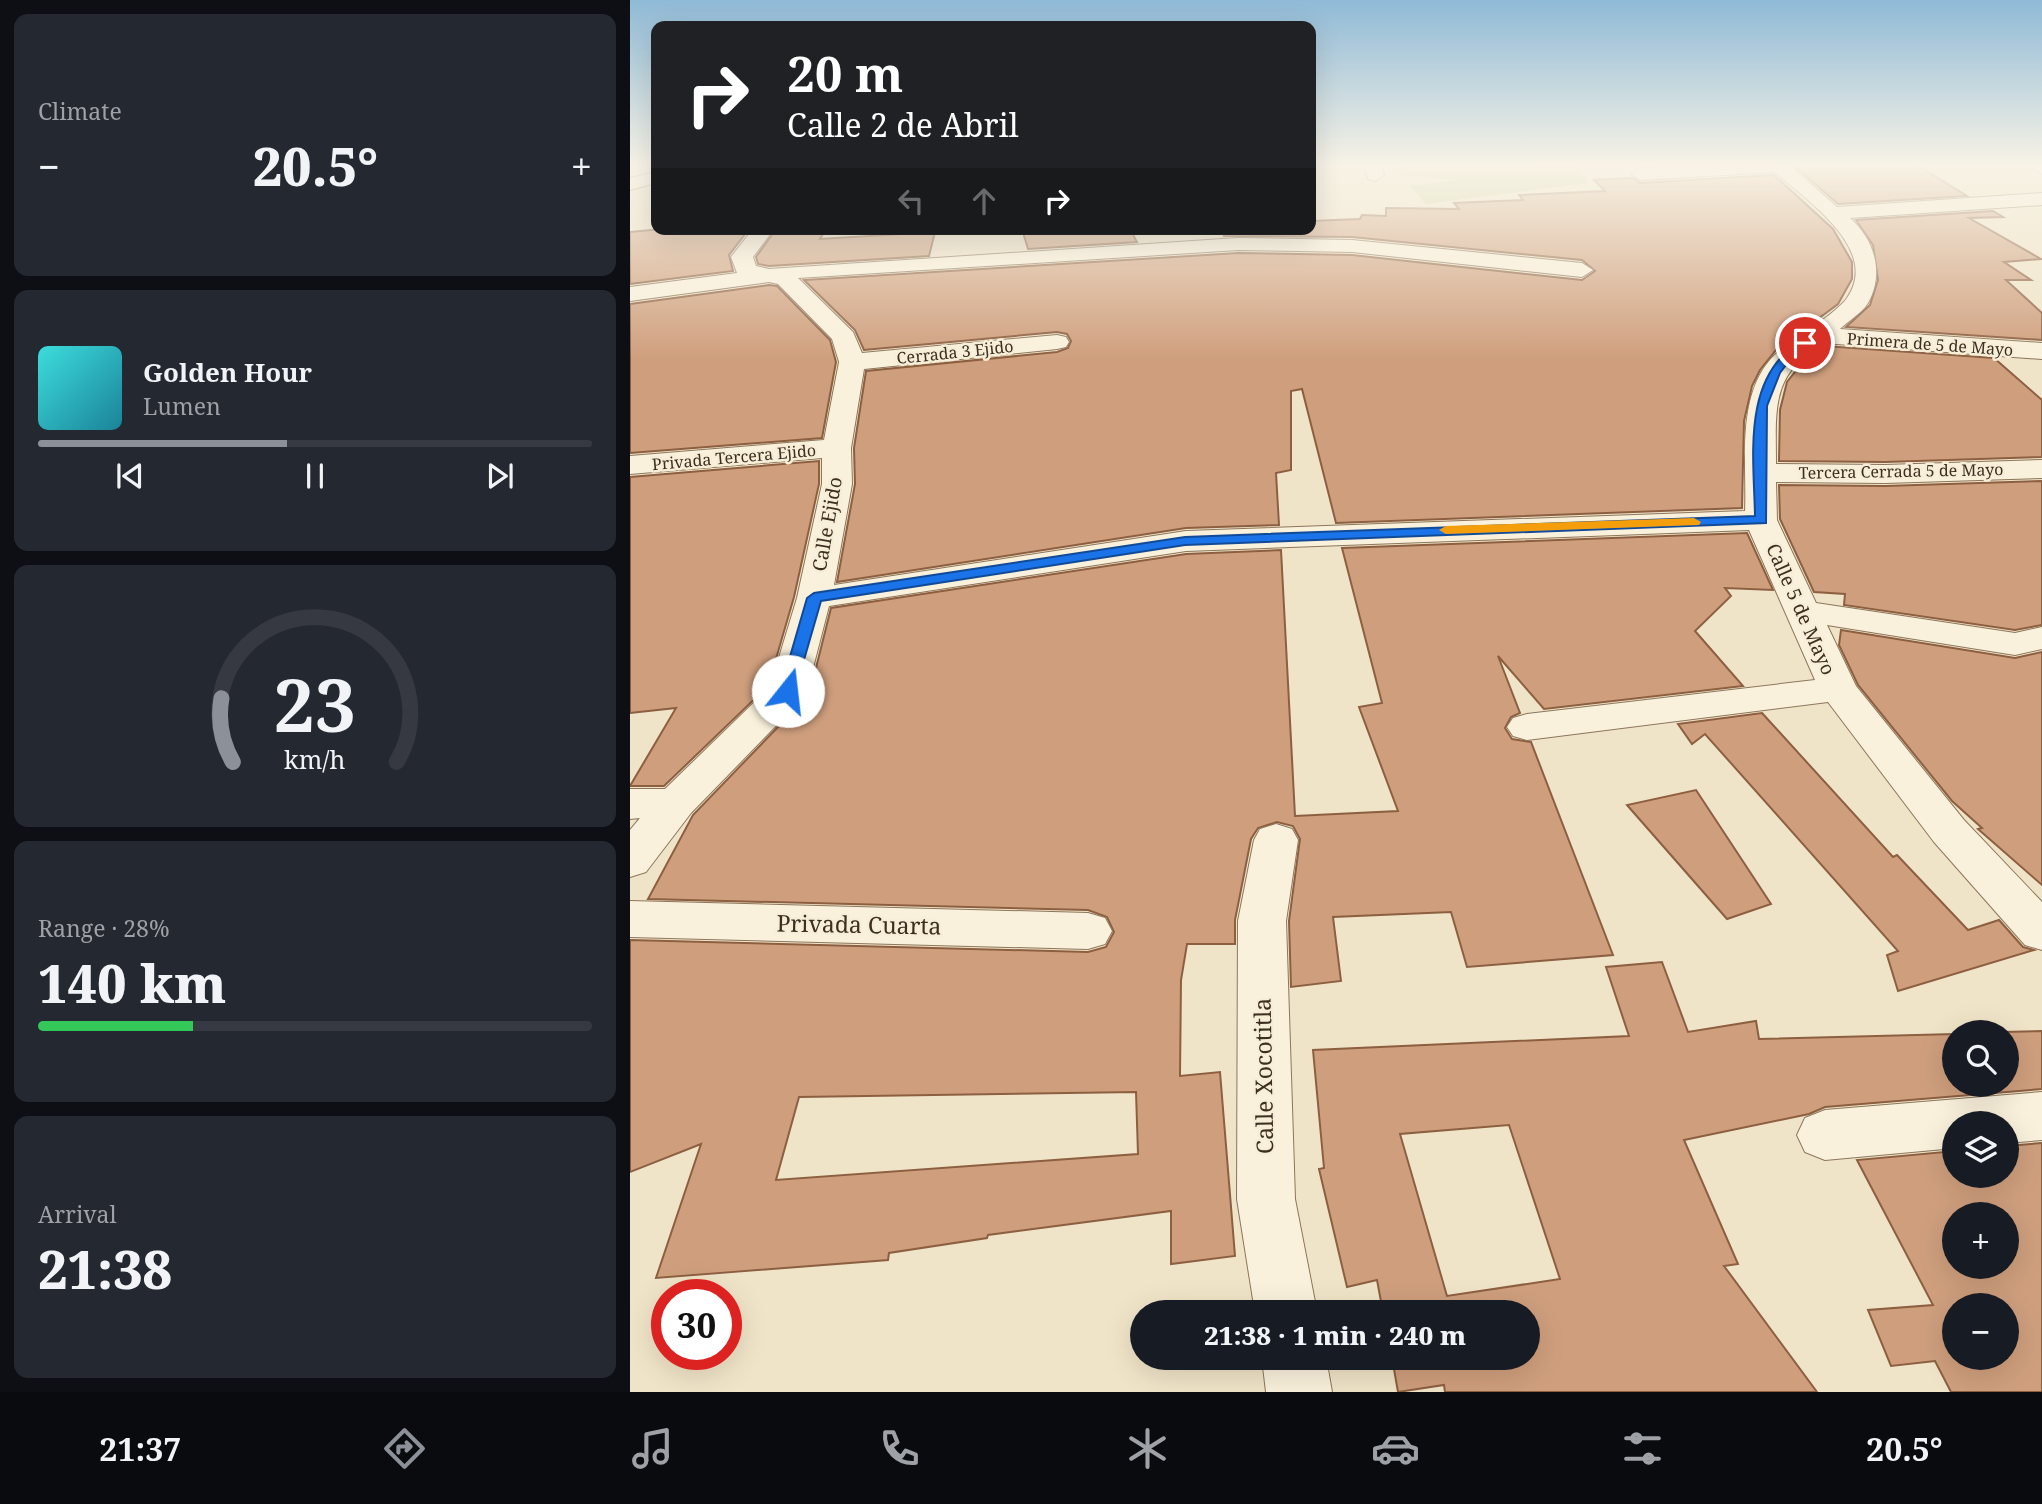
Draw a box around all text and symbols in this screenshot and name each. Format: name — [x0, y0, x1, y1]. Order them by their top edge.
text: 20 m — [787, 40, 903, 106]
icon: right — [672, 49, 763, 140]
text: Climate — [38, 95, 122, 127]
text: Calle 2 de Abril — [787, 103, 1019, 146]
text: 20.5° — [253, 130, 378, 201]
text: − — [38, 140, 60, 192]
text: + — [571, 140, 592, 192]
icon: left — [892, 182, 930, 220]
icon: ahead — [965, 182, 1003, 220]
icon: right — [1038, 182, 1076, 220]
pin — [1775, 313, 1835, 373]
icon: arrive — [1786, 324, 1824, 362]
street label: Primera de 5 de Mayo — [1846, 327, 2014, 361]
street label: Cerrada 3 Ejido — [896, 335, 1014, 369]
text: Golden Hour — [143, 354, 312, 390]
text: Lumen — [143, 390, 221, 422]
street label: Privada Tercera Ejido — [651, 439, 817, 475]
icon: previous — [111, 457, 149, 495]
icon: pause — [296, 457, 334, 495]
icon: next — [481, 457, 519, 495]
street label: Tercera Cerrada 5 de Mayo — [1798, 458, 2004, 484]
street label: Calle Ejido — [806, 475, 848, 573]
street label: Calle 5 de Mayo — [1760, 539, 1842, 679]
text: 23 — [274, 654, 356, 753]
position arrow — [751, 654, 825, 728]
text: km/h — [284, 742, 346, 776]
street label: Privada Cuarta — [776, 907, 942, 941]
text: Range · 28% — [38, 912, 170, 944]
text: 140 km — [38, 947, 226, 1018]
street label: Calle Xocotitla — [1246, 998, 1280, 1154]
map controls — [1942, 1020, 2019, 1370]
button: search — [1942, 1020, 2019, 1097]
button: layers — [1942, 1111, 2019, 1188]
text: Arrival — [38, 1198, 117, 1230]
button: + — [1942, 1202, 2019, 1279]
text: 21:38 — [38, 1233, 172, 1304]
speed limit sign: 30 — [651, 1279, 742, 1370]
button: − — [1942, 1293, 2019, 1370]
text: 21:38 · 1 min · 240 m — [1204, 1317, 1466, 1353]
icon: directions — [380, 1424, 429, 1473]
icon: music — [628, 1424, 677, 1473]
icon: phone — [875, 1424, 924, 1473]
icon: climate — [1123, 1424, 1172, 1473]
icon: car — [1371, 1424, 1420, 1473]
icon: filters — [1618, 1424, 1667, 1473]
text: 21:37 — [99, 1427, 181, 1470]
text: 20.5° — [1866, 1427, 1943, 1470]

